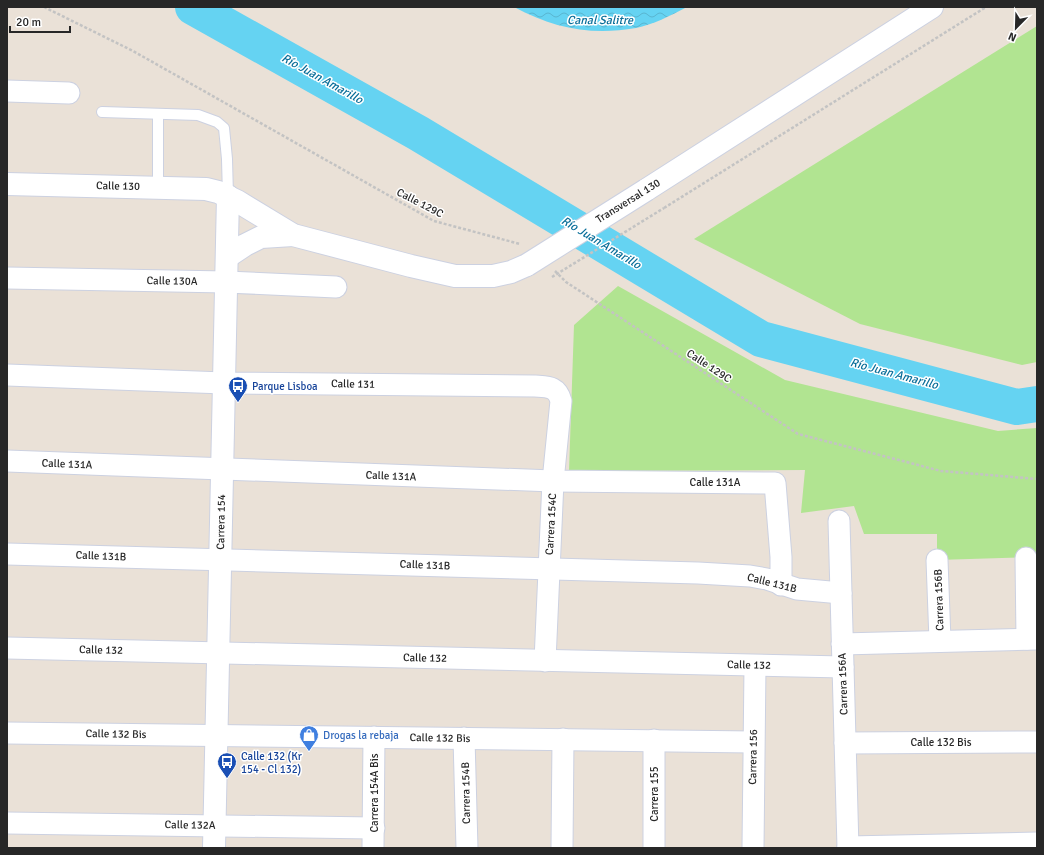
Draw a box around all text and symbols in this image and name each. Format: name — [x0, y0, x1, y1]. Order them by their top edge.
scale bar — [10, 8, 70, 34]
north arrow — [996, 8, 1036, 48]
water label: Canal Salitre — [567, 13, 634, 28]
text: 20 m — [16, 15, 41, 30]
text: N — [1006, 29, 1018, 44]
water label: Río Juan Amarillo — [279, 51, 366, 108]
street label: Transversal 130 — [593, 176, 663, 226]
street label: Calle 130 — [96, 179, 140, 193]
street label: Calle 129C — [394, 186, 446, 220]
water label: Río Juan Amarillo — [558, 213, 644, 273]
street label: Calle 130A — [146, 274, 198, 288]
street label: Calle 129C — [684, 347, 734, 385]
water label: Río Juan Amarillo — [848, 355, 940, 393]
bus stop icon: Parque Lisboa — [227, 375, 249, 403]
street label: Calle 131 — [331, 377, 375, 391]
place label: Parque Lisboa — [252, 380, 318, 393]
street label: Calle 131A — [41, 457, 93, 471]
street label: Calle 131A — [365, 469, 417, 483]
street label: Calle 131A — [690, 476, 741, 489]
street label: Carrera 154C — [543, 492, 559, 555]
street label: Carrera 154 — [214, 494, 228, 550]
street label: Calle 131B — [75, 549, 127, 563]
street label: Calle 131B — [399, 558, 451, 572]
street label: Carrera 156B — [931, 568, 947, 631]
street label: Calle 131B — [746, 571, 799, 596]
street label: Calle 132 — [79, 643, 123, 657]
street label: Calle 132 — [403, 651, 447, 665]
street label: Carrera 156A — [835, 653, 851, 715]
street label: Calle 132 — [727, 658, 771, 672]
shop icon: Drogas la rebaja — [298, 724, 320, 752]
street label: Calle 132 Bis — [85, 727, 147, 741]
place label: Drogas la rebaja — [323, 729, 399, 742]
street label: Carrera 156 — [746, 729, 760, 785]
street label: Calle 132 Bis — [409, 731, 471, 745]
street label: Calle 132 Bis — [911, 736, 972, 749]
place label: Calle 132 (Kr 154 - Cl 132) — [241, 750, 302, 776]
bus stop icon: Calle 132 (Kr 154 - Cl 132) — [216, 751, 238, 779]
street label: Carrera 154A Bis — [368, 753, 381, 832]
street label: Carrera 154B — [459, 762, 473, 824]
street label: Carrera 155 — [648, 766, 661, 822]
street label: Calle 132A — [164, 818, 216, 832]

